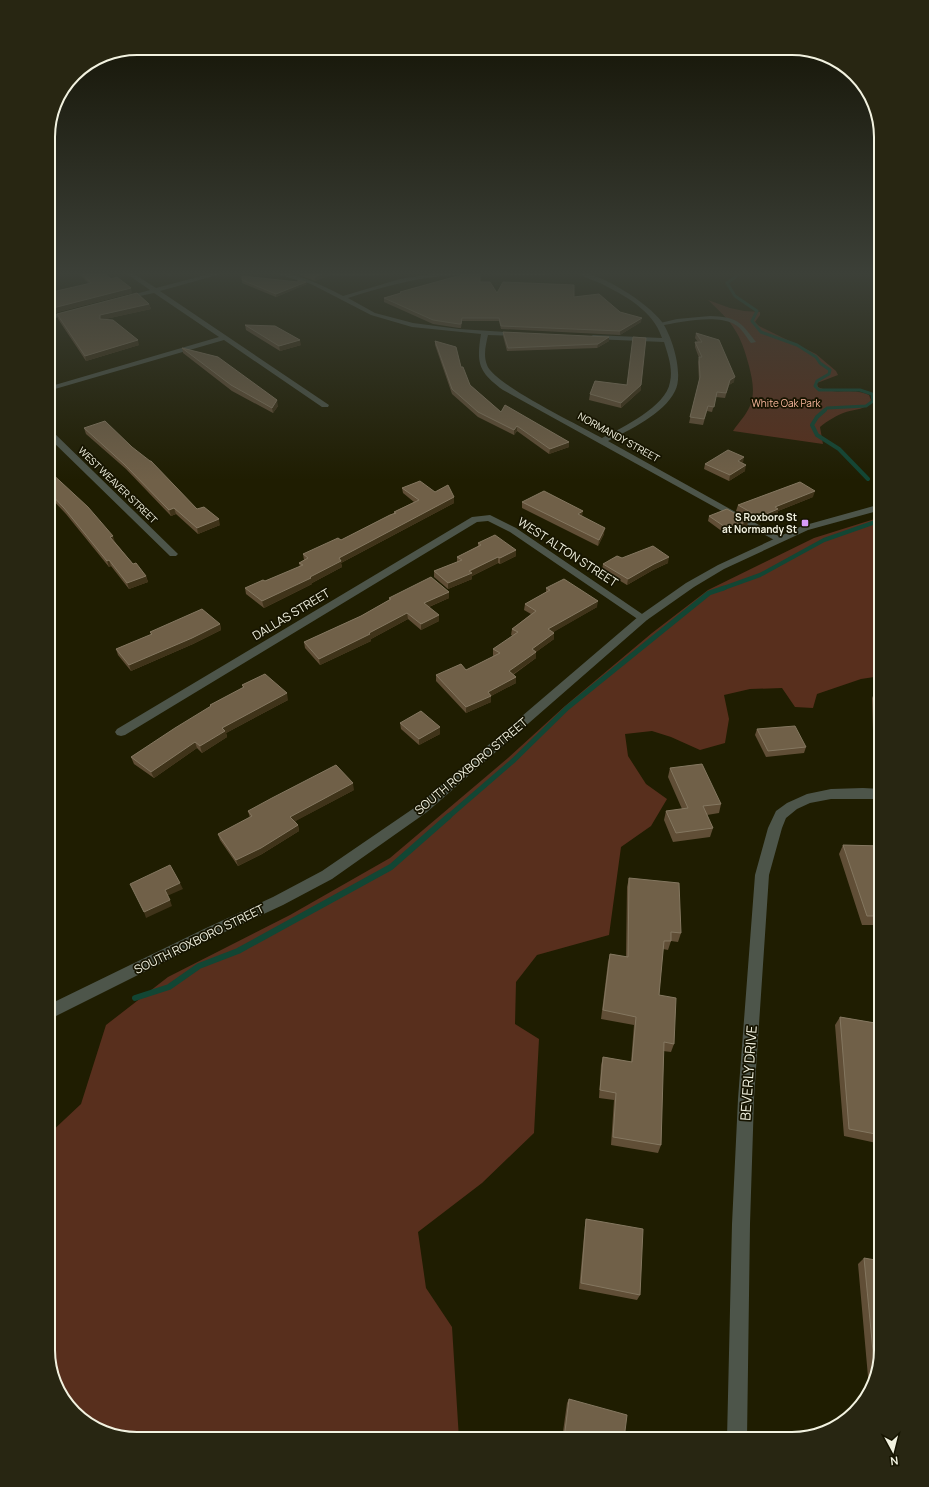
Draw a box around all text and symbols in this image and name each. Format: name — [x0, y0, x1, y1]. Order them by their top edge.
park label: White Oak Park — [752, 396, 822, 410]
street label: NORMANDY STREET — [576, 409, 662, 465]
street label: WEST WEAVER STREET — [75, 443, 161, 527]
place label: S Roxboro St at Normandy St — [722, 510, 797, 536]
street label: WEST ALTON STREET — [515, 513, 622, 591]
marker: S Roxboro St at Normandy St — [800, 518, 810, 528]
street label: DALLAS STREET — [249, 584, 334, 644]
street label: SOUTH ROXBORO STREET — [411, 713, 532, 818]
street label: SOUTH ROXBORO STREET — [131, 900, 268, 978]
street label: BEVERLY DRIVE — [735, 1025, 761, 1121]
north arrow — [873, 1431, 913, 1471]
text: N — [889, 1453, 899, 1469]

